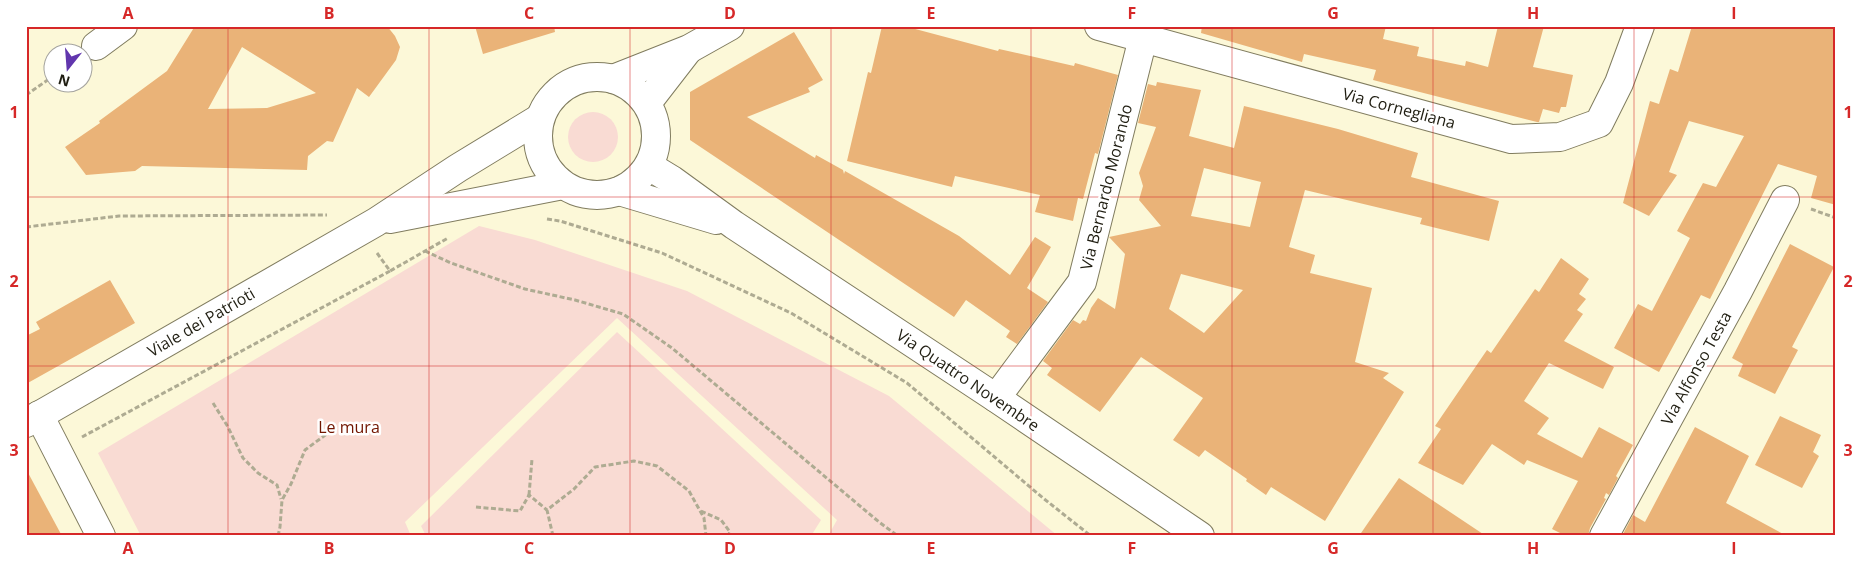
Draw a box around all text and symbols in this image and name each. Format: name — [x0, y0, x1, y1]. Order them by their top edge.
text: A — [122, 2, 134, 24]
text: B — [324, 2, 334, 24]
text: C — [524, 2, 534, 24]
text: D — [724, 2, 736, 24]
text: E — [927, 2, 936, 24]
text: F — [1128, 2, 1136, 24]
text: G — [1327, 2, 1339, 24]
text: H — [1527, 2, 1539, 24]
text: I — [1731, 2, 1737, 24]
north arrow — [42, 42, 92, 92]
text: N — [56, 70, 72, 92]
street label: Via Cornegliana — [1340, 82, 1458, 134]
text: 1 — [9, 101, 19, 123]
text: 1 — [1843, 101, 1853, 123]
street label: Via Bernardo Morando — [1075, 102, 1137, 272]
text: 2 — [9, 270, 19, 292]
text: 2 — [1843, 270, 1853, 292]
street label: Viale dei Patrioti — [143, 282, 259, 362]
street label: Via Alfonso Testa — [1656, 307, 1736, 429]
street label: Via Quattro Novembre — [892, 324, 1044, 436]
park label: Le mura — [318, 416, 380, 438]
text: 3 — [9, 439, 19, 461]
text: 3 — [1843, 439, 1853, 461]
text: A — [122, 537, 134, 559]
text: B — [324, 537, 334, 559]
text: C — [524, 537, 534, 559]
text: D — [724, 537, 736, 559]
text: E — [927, 537, 936, 559]
text: F — [1128, 537, 1136, 559]
text: G — [1327, 537, 1339, 559]
text: H — [1527, 537, 1539, 559]
text: I — [1731, 537, 1737, 559]

